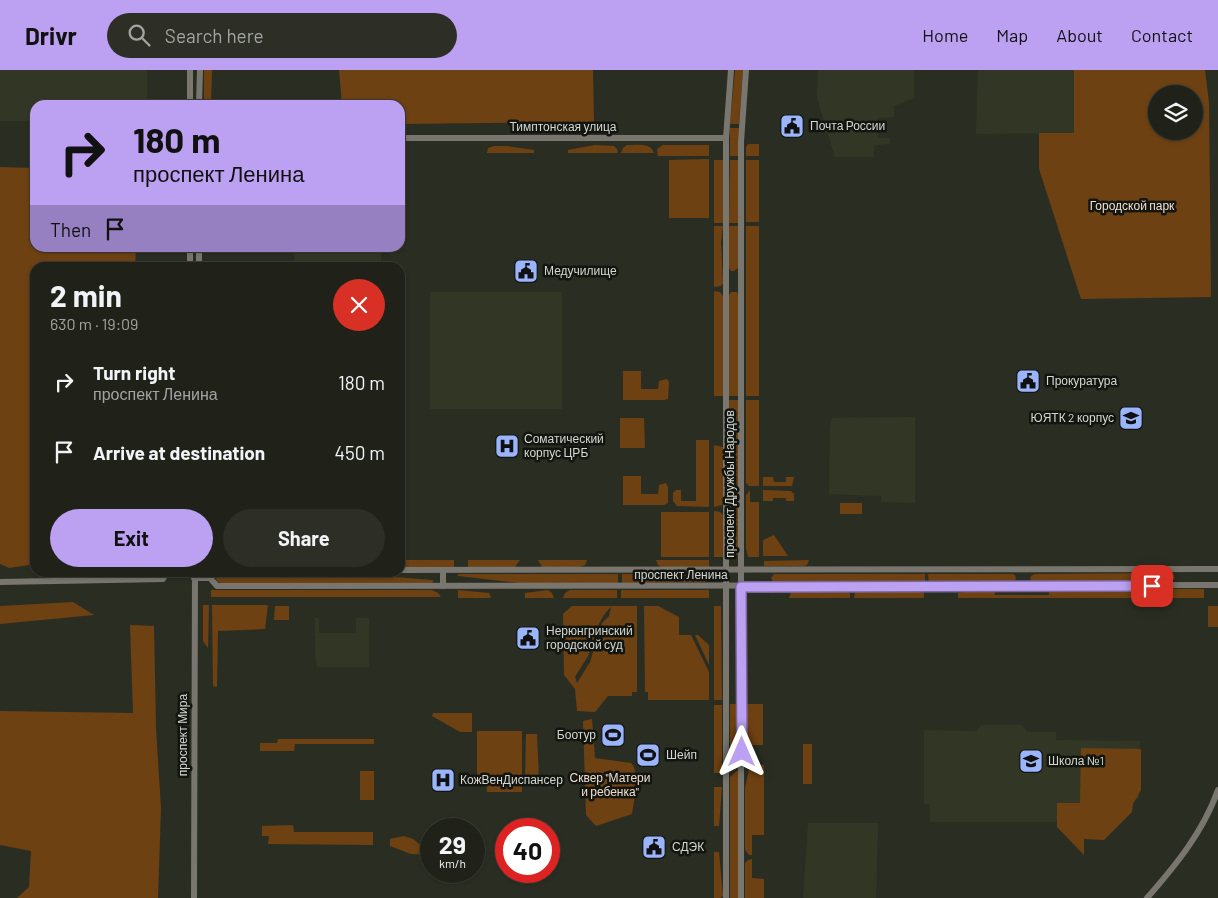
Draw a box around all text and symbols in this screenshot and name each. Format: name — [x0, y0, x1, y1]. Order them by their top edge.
search box — [107, 13, 457, 58]
text: Drivr — [25, 21, 77, 50]
icon: search — [125, 21, 153, 49]
text: Search here — [165, 24, 264, 47]
text: Home — [922, 24, 968, 46]
text: Map — [996, 24, 1028, 46]
text: About — [1056, 24, 1103, 46]
text: Contact — [1131, 24, 1193, 46]
map controls — [1148, 85, 1203, 140]
button: layers — [1148, 85, 1203, 140]
public building icon: Почта России — [779, 113, 805, 139]
text: 180 m — [133, 118, 221, 160]
place label: Почта России — [810, 118, 885, 132]
street label: Тимптонская улица — [510, 119, 617, 134]
icon: right — [50, 120, 115, 185]
text: проспект Ленина — [133, 160, 304, 186]
park label: Городской парк — [1090, 198, 1175, 213]
icon: arrive — [101, 215, 129, 243]
text: Then — [50, 218, 91, 241]
public building icon: Медучилище — [513, 258, 539, 284]
place label: Медучилище — [544, 263, 617, 278]
text: 2 min — [50, 277, 122, 313]
button: close — [333, 279, 385, 331]
text: 630 m · 19:09 — [50, 314, 138, 333]
text: Turn right — [93, 361, 175, 384]
icon: right — [50, 368, 78, 396]
public building icon: Прокуратура — [1015, 368, 1041, 394]
text: 180 m — [338, 371, 385, 394]
place label: Прокуратура — [1046, 373, 1117, 388]
text: проспект Ленина — [93, 384, 218, 403]
school or university icon: ЮЯТК 2 корпус — [1118, 405, 1144, 431]
street label: проспект Дружбы Народов — [722, 410, 737, 558]
place label: ЮЯТК 2 корпус — [1031, 410, 1114, 425]
place label: Соматический корпус ЦРБ — [524, 431, 604, 460]
hospital icon: Соматический корпус ЦРБ — [494, 433, 520, 459]
icon: arrive — [50, 438, 78, 466]
text: Arrive at destination — [93, 441, 265, 464]
text: 450 m — [335, 441, 385, 464]
button: Exit — [50, 509, 213, 567]
button: Share — [223, 509, 385, 567]
pin — [1131, 565, 1173, 607]
street label: проспект Ленина — [634, 567, 728, 582]
icon: arrive — [1138, 572, 1166, 600]
place label: Нерюнгринский городской суд — [546, 623, 633, 652]
public building icon: Нерюнгринский городской суд — [515, 625, 541, 651]
street label: проспект Мира — [175, 694, 190, 776]
sports icon: Боотур — [600, 722, 626, 748]
position arrow — [715, 725, 767, 777]
place label: Боотур — [557, 727, 596, 742]
sports icon: Шейп — [635, 742, 661, 768]
place label: Шейп — [666, 747, 697, 761]
school or university icon: Школа №1 — [1018, 748, 1044, 774]
place label: Школа №1 — [1048, 753, 1104, 767]
hospital icon: КожВенДиспансер — [430, 767, 456, 793]
park label: Сквер "Матери и ребенка" — [569, 770, 651, 799]
place label: КожВенДиспансер — [460, 772, 563, 787]
speed limit sign: 40 — [495, 818, 560, 883]
text: 29 — [439, 829, 466, 859]
public building icon: СДЭК — [641, 834, 667, 860]
place label: СДЭК — [672, 839, 704, 854]
text: km/h — [439, 856, 466, 870]

